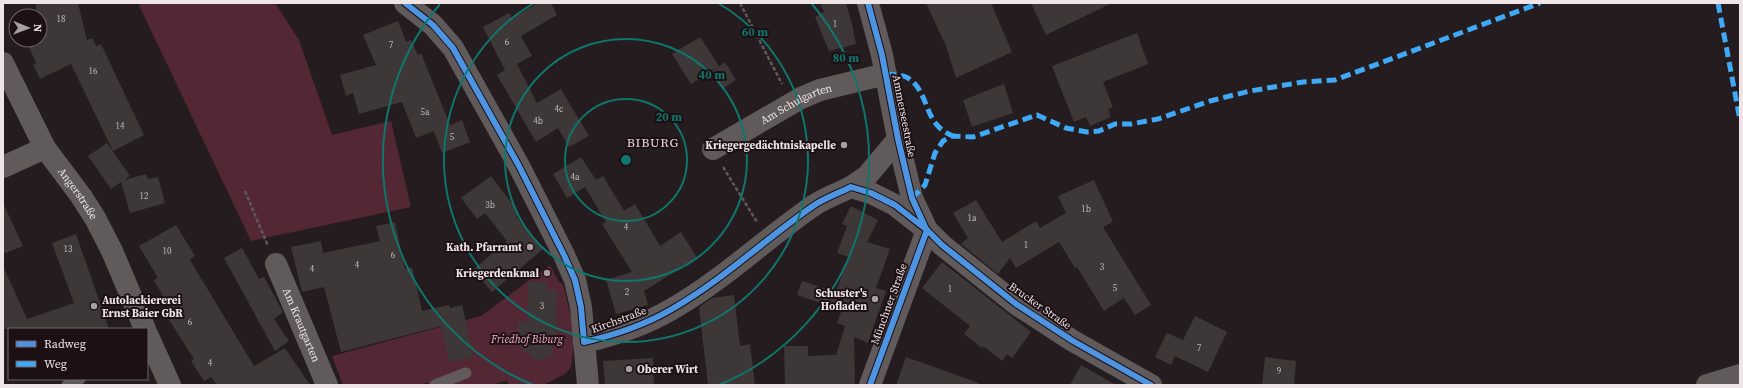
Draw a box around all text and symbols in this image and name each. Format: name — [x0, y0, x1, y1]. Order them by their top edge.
north arrow — [8, 8, 48, 48]
house number: 18 — [56, 13, 66, 25]
house number: 1 — [833, 18, 837, 30]
text: N — [30, 24, 45, 32]
text: 60 m — [742, 24, 768, 40]
house number: 6 — [505, 36, 510, 48]
house number: 7 — [389, 39, 394, 51]
text: 80 m — [833, 50, 859, 66]
house number: 16 — [88, 65, 98, 77]
text: 40 m — [699, 67, 725, 83]
street label: Ammerseestraße — [889, 73, 919, 159]
street label: Am Schulgarten — [757, 80, 834, 128]
house number: 4c — [555, 103, 564, 115]
house number: 5a — [420, 106, 430, 118]
text: 20 m — [656, 109, 682, 125]
house number: 4b — [533, 115, 543, 127]
house number: 14 — [115, 120, 125, 132]
house number: 5 — [450, 131, 455, 143]
district label: BIBURG — [627, 134, 679, 151]
place label: Kriegergedächtniskapelle — [705, 138, 836, 153]
marker: Kriegergedächtniskapelle — [839, 140, 849, 150]
centre of rings — [619, 153, 633, 167]
street label: Angerstraße — [55, 164, 102, 223]
house number: 4a — [570, 171, 580, 183]
house number: 12 — [139, 190, 149, 202]
house number: 3b — [485, 199, 495, 211]
house number: 1b — [1081, 203, 1091, 215]
house number: 1a — [967, 212, 977, 224]
house number: 4 — [624, 221, 629, 233]
house number: 1 — [1024, 239, 1028, 251]
place label: Kath. Pfarramt — [446, 240, 523, 255]
marker: Kath. Pfarramt — [525, 242, 535, 252]
house number: 13 — [63, 243, 73, 255]
house number: 10 — [162, 245, 172, 257]
house number: 6 — [391, 249, 396, 261]
house number: 4 — [355, 259, 360, 271]
street label: Münchner Straße — [867, 261, 911, 347]
house number: 3 — [1100, 261, 1105, 273]
house number: 4 — [310, 263, 315, 275]
place label: Kriegerdenkmal — [456, 266, 539, 281]
marker: Kriegerdenkmal — [542, 268, 552, 278]
street label: Brucker Straße — [1006, 279, 1075, 333]
house number: 5 — [1113, 282, 1118, 294]
house number: 1 — [948, 283, 952, 295]
street label: Am Krautgarten — [279, 285, 324, 364]
house number: 2 — [625, 286, 630, 298]
place label: Schuster's Hofladen — [815, 286, 867, 314]
place label: Autolackiererei Ernst Baier GbR — [102, 293, 183, 321]
marker: Schuster's Hofladen — [870, 294, 880, 304]
house number: 3 — [540, 300, 545, 312]
marker: Autolackiererei Ernst Baier GbR — [89, 301, 99, 311]
street label: Kirchstraße — [589, 303, 649, 337]
house number: 6 — [188, 316, 193, 328]
legend — [8, 328, 148, 380]
park label: Friedhof Biburg — [490, 332, 564, 347]
text: Radweg — [44, 336, 86, 352]
house number: 7 — [1197, 342, 1202, 354]
text: Weg — [44, 356, 67, 372]
house number: 4 — [208, 357, 213, 369]
place label: Oberer Wirt — [637, 362, 699, 377]
marker: Oberer Wirt — [624, 364, 634, 374]
house number: 9 — [1277, 365, 1282, 377]

